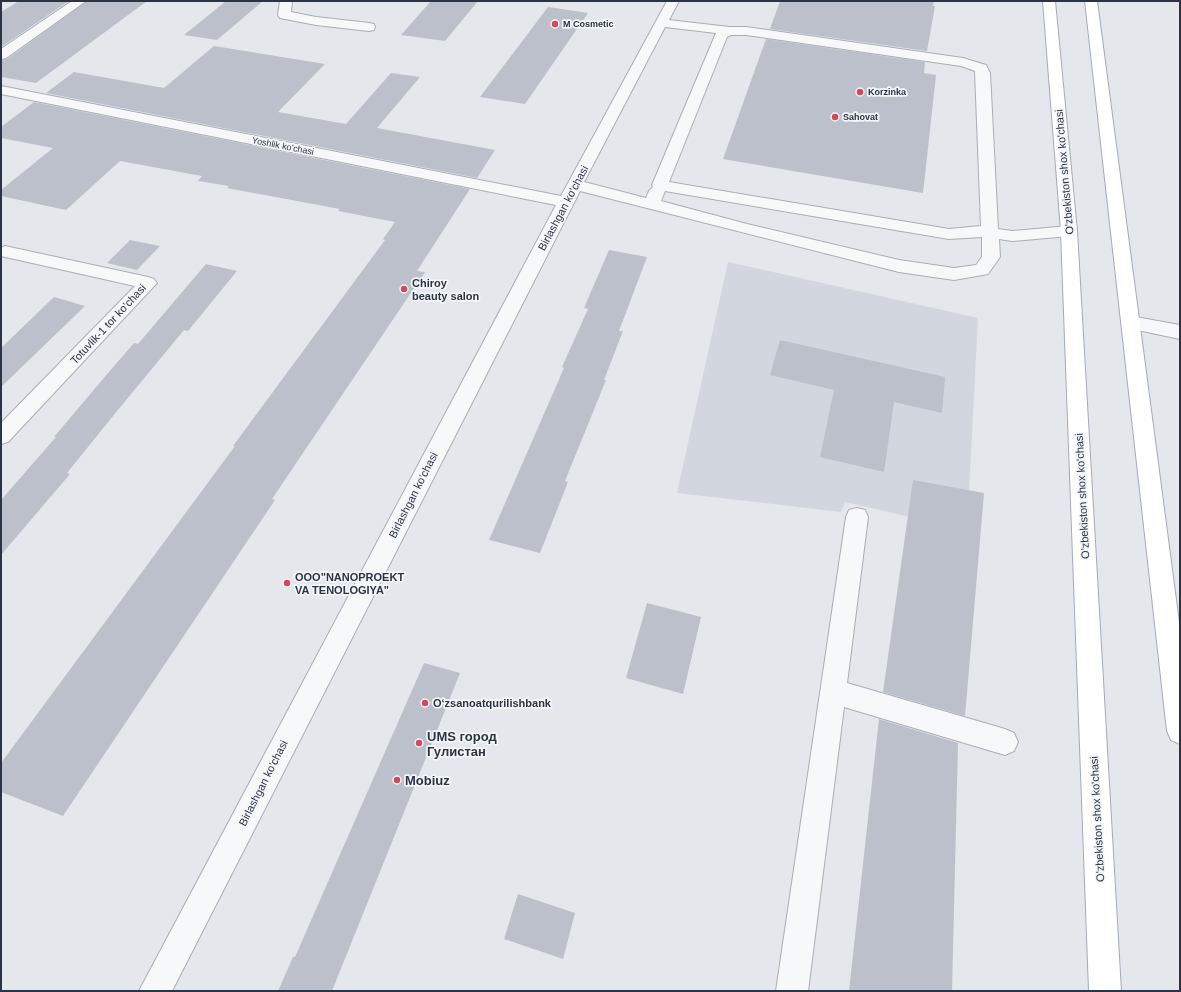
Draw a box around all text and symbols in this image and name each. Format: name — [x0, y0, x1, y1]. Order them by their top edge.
marker: M Cosmetic — [550, 19, 560, 29]
place label: M Cosmetic — [563, 19, 614, 29]
marker: Korzinka — [855, 87, 865, 97]
place label: Korzinka — [868, 87, 907, 97]
street label: O'zbekiston shox ko'chasi — [1053, 109, 1075, 235]
marker: Sahovat — [830, 112, 840, 122]
place label: Sahovat — [843, 112, 878, 122]
street label: Yoshlik ko'chasi — [251, 135, 315, 157]
street label: Birlashgan ko'chasi — [536, 163, 590, 253]
place label: Chiroy beauty salon — [412, 277, 480, 302]
street label: Totuvlik-1 tor ko'chasi — [68, 282, 148, 366]
marker: Chiroy beauty salon — [399, 284, 409, 294]
street label: O'zbekiston shox ko'chasi — [1073, 433, 1091, 559]
street label: Birlashgan ko'chasi — [386, 450, 440, 540]
place label: ООО"NANOPROEKT VA TENOLOGIYA" — [295, 571, 404, 596]
marker: ООО"NANOPROEKT VA TENOLOGIYA" — [282, 578, 292, 588]
place label: Oʻzsanoatqurilishbank — [433, 697, 552, 709]
marker: Oʻzsanoatqurilishbank — [420, 698, 430, 708]
place label: UMS город Гулистан — [427, 729, 497, 759]
street label: Birlashgan ko'chasi — [236, 738, 290, 828]
marker: UMS город Гулистан — [414, 738, 424, 748]
street label: O'zbekiston shox ko'chasi — [1088, 756, 1106, 882]
place label: Mobiuz — [405, 773, 450, 788]
marker: Mobiuz — [392, 775, 402, 785]

